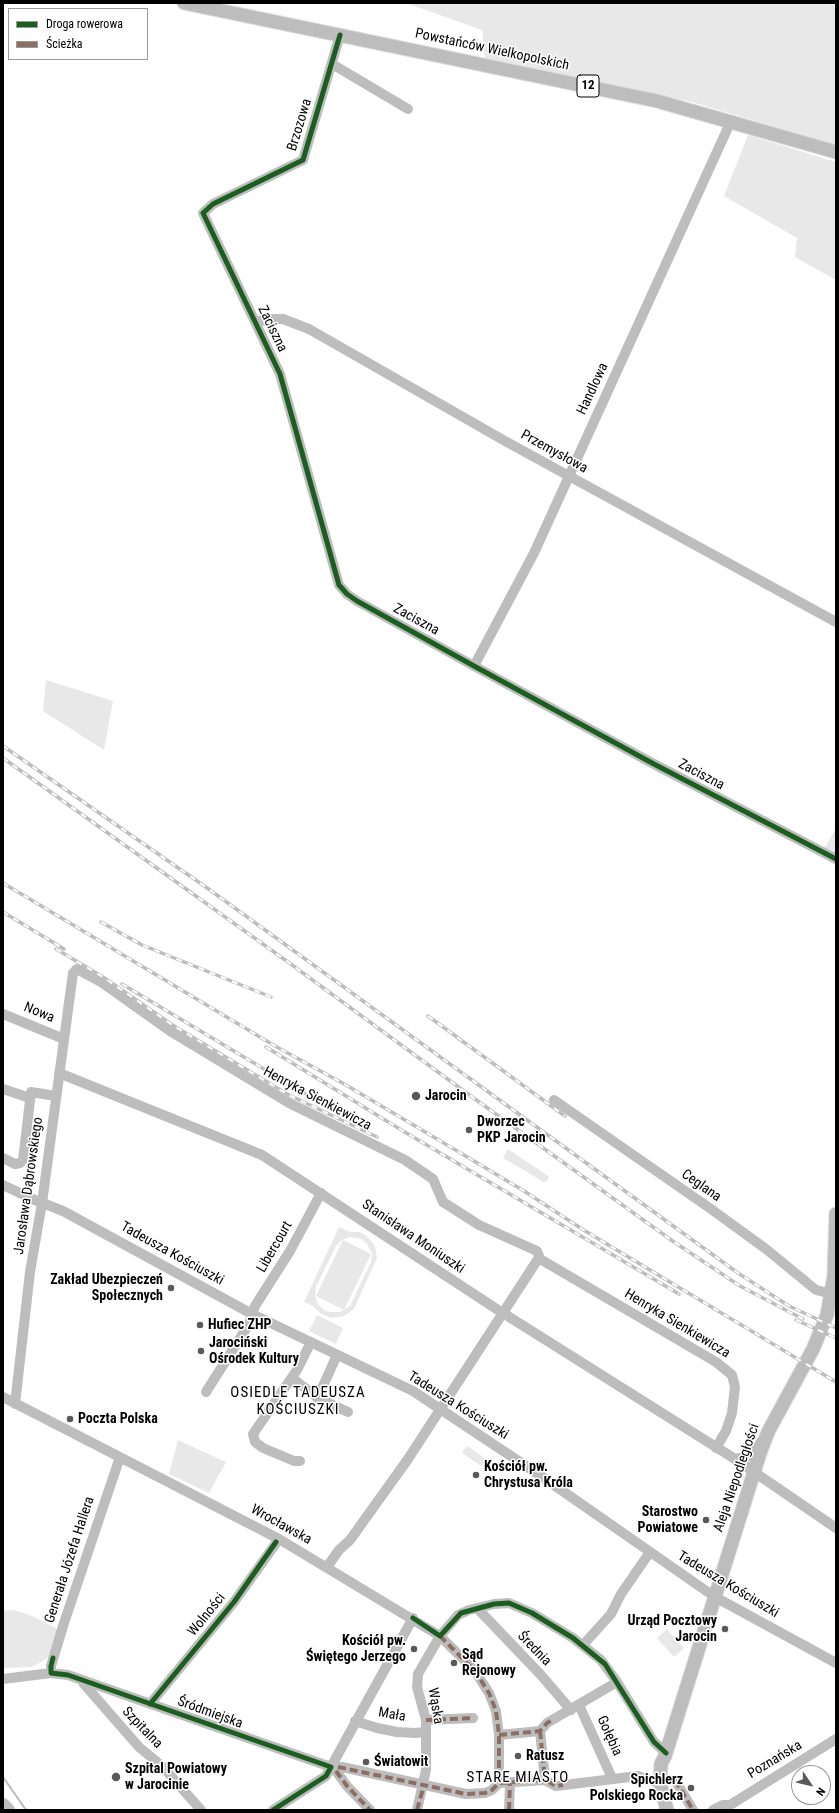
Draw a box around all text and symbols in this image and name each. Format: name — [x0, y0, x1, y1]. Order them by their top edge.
legend — [8, 8, 148, 60]
text: Droga rowerowa — [46, 17, 123, 31]
street label: Powstańców Wielkopolskich — [414, 25, 570, 75]
text: Ścieżka — [46, 37, 83, 51]
road number: 12 — [577, 75, 599, 97]
street label: Brzozowa — [284, 97, 316, 153]
street label: Zaciszna — [254, 303, 290, 355]
street label: Handlowa — [574, 360, 612, 418]
street label: Przemysłowa — [518, 427, 590, 477]
street label: Zaciszna — [390, 601, 442, 639]
street label: Zaciszna — [675, 756, 727, 794]
street label: Nowa — [21, 999, 57, 1027]
street label: Henryka Sienkiewicza — [260, 1063, 374, 1135]
place label: Jarocin — [425, 1088, 467, 1104]
marker: Jarocin — [410, 1090, 422, 1102]
place label: Dworzec PKP Jarocin — [477, 1114, 546, 1146]
street label: Jarosława Dąbrowskiego — [11, 1116, 47, 1256]
marker: Dworzec PKP Jarocin — [464, 1125, 474, 1135]
street label: Ceglana — [678, 1166, 724, 1206]
street label: Stanisława Moniuszki — [359, 1196, 467, 1278]
street label: Libercourt — [254, 1218, 296, 1276]
street label: Tadeusza Kościuszki — [118, 1219, 226, 1289]
place label: Zakład Ubezpieczeń Społecznych — [50, 1272, 163, 1304]
marker: Zakład Ubezpieczeń Społecznych — [166, 1283, 176, 1293]
street label: Henryka Sienkiewicza — [621, 1286, 733, 1362]
place label: Hufiec ZHP — [208, 1317, 271, 1333]
marker: Hufiec ZHP — [195, 1320, 205, 1330]
place label: Jarociński Ośrodek Kultury — [209, 1335, 299, 1368]
marker: Jarociński Ośrodek Kultury — [196, 1346, 206, 1356]
street label: Tadeusza Kościuszki — [405, 1368, 511, 1444]
district label: OSIEDLE TADEUSZA KOŚCIUSZKI — [230, 1384, 366, 1419]
place label: Poczta Polska — [78, 1411, 158, 1427]
marker: Poczta Polska — [65, 1414, 75, 1424]
street label: Aleja Niepodległości — [711, 1422, 763, 1534]
place label: Kościół pw. Chrystusa Króla — [484, 1459, 573, 1492]
marker: Kościół pw. Chrystusa Króla — [471, 1470, 481, 1480]
street label: Generała Józefa Hallera — [42, 1495, 98, 1625]
street label: Wrocławska — [248, 1501, 314, 1549]
place label: Starostwo Powiatowe — [638, 1504, 698, 1536]
marker: Starostwo Powiatowe — [701, 1515, 711, 1525]
street label: Tadeusza Kościuszki — [674, 1548, 782, 1622]
street label: Wolności — [185, 1590, 229, 1640]
place label: Urząd Pocztowy Jarocin — [628, 1613, 717, 1646]
marker: Urząd Pocztowy Jarocin — [720, 1624, 730, 1634]
street label: Średnia — [514, 1628, 554, 1670]
place label: Kościół pw. Świętego Jerzego — [306, 1633, 406, 1666]
marker: Kościół pw. Świętego Jerzego — [409, 1644, 419, 1654]
place label: Sąd Rejonowy — [462, 1647, 516, 1680]
marker: Sąd Rejonowy — [449, 1658, 459, 1668]
street label: Wąska — [424, 1687, 446, 1725]
street label: Śródmiejska — [175, 1693, 245, 1733]
street label: Szpitalna — [118, 1704, 166, 1752]
street label: Mała — [377, 1704, 407, 1726]
street label: Gołębia — [593, 1713, 625, 1759]
street label: Poznańska — [745, 1737, 805, 1783]
place label: Ratusz — [526, 1748, 564, 1764]
marker: Ratusz — [513, 1751, 523, 1761]
place label: Światowit — [374, 1754, 428, 1770]
marker: Światowit — [361, 1757, 371, 1767]
place label: Szpital Powiatowy w Jarocinie — [125, 1761, 227, 1794]
north arrow — [791, 1765, 831, 1805]
district label: STARE MIASTO — [467, 1769, 569, 1787]
marker: Szpital Powiatowy w Jarocinie — [110, 1771, 122, 1783]
place label: Spichlerz Polskiego Rocka — [590, 1772, 683, 1804]
marker: Spichlerz Polskiego Rocka — [686, 1783, 696, 1793]
text: N — [813, 1785, 828, 1798]

